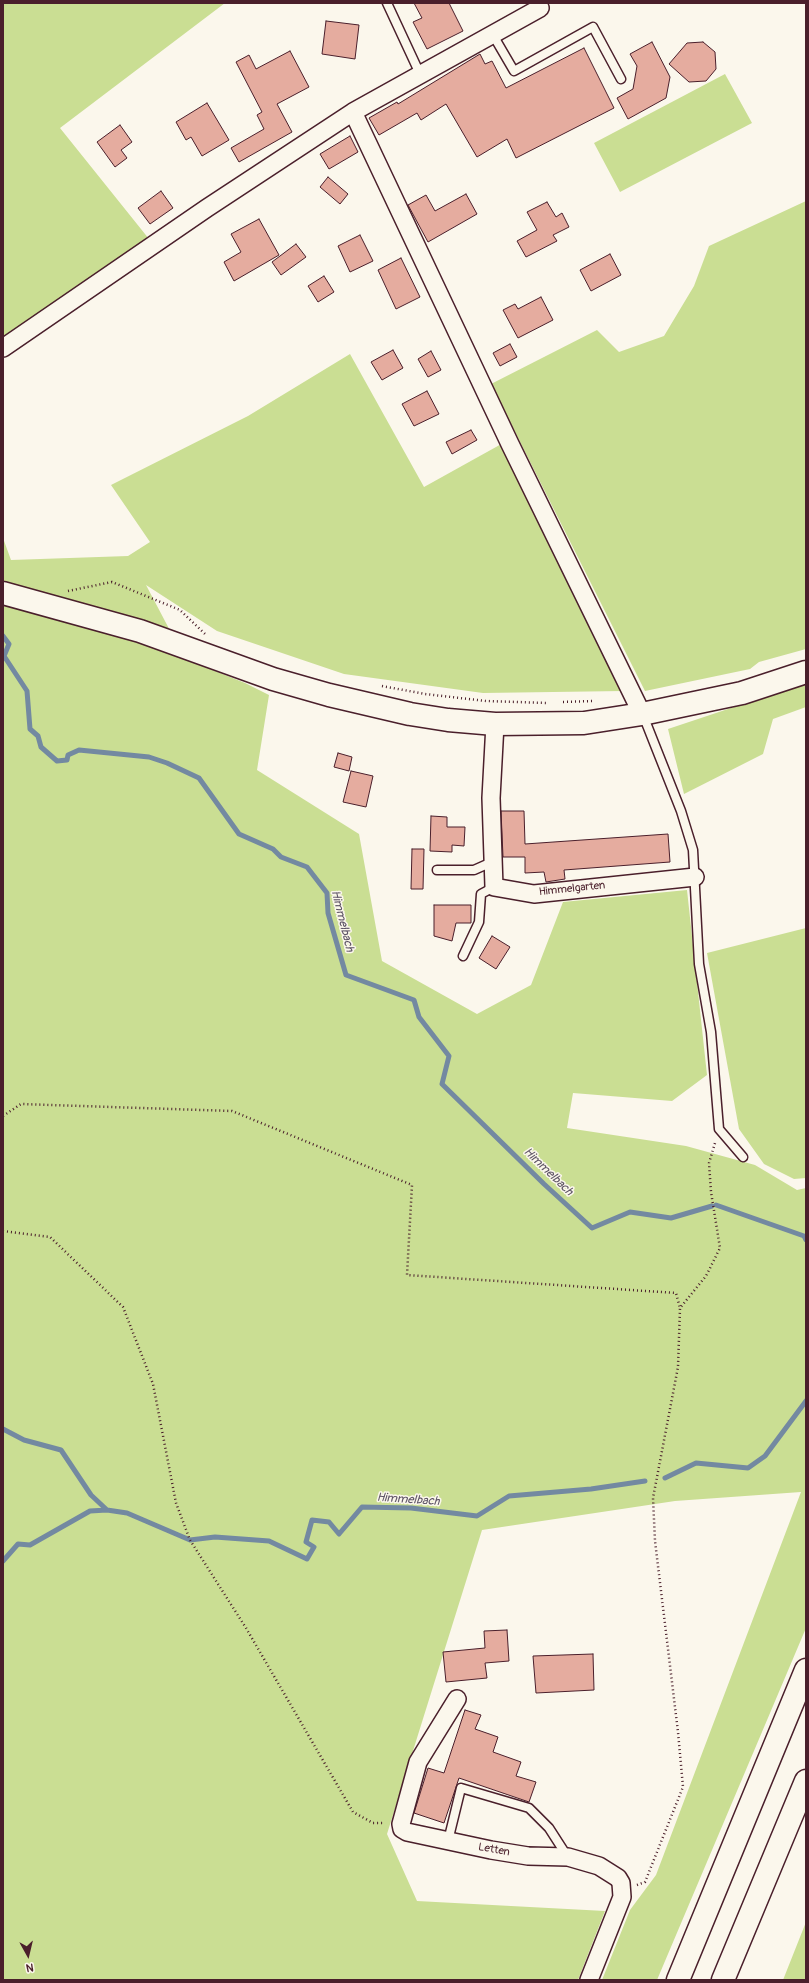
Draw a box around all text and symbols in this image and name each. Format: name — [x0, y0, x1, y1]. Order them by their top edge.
street label: Himmelgarten — [538, 879, 606, 899]
water label: Himmelbach — [327, 889, 357, 953]
water label: Himmelbach — [520, 1145, 576, 1199]
water label: Himmelbach — [376, 1491, 440, 1509]
street label: Letten — [477, 1841, 511, 1859]
north arrow — [8, 1935, 48, 1975]
text: N — [25, 1960, 34, 1974]

